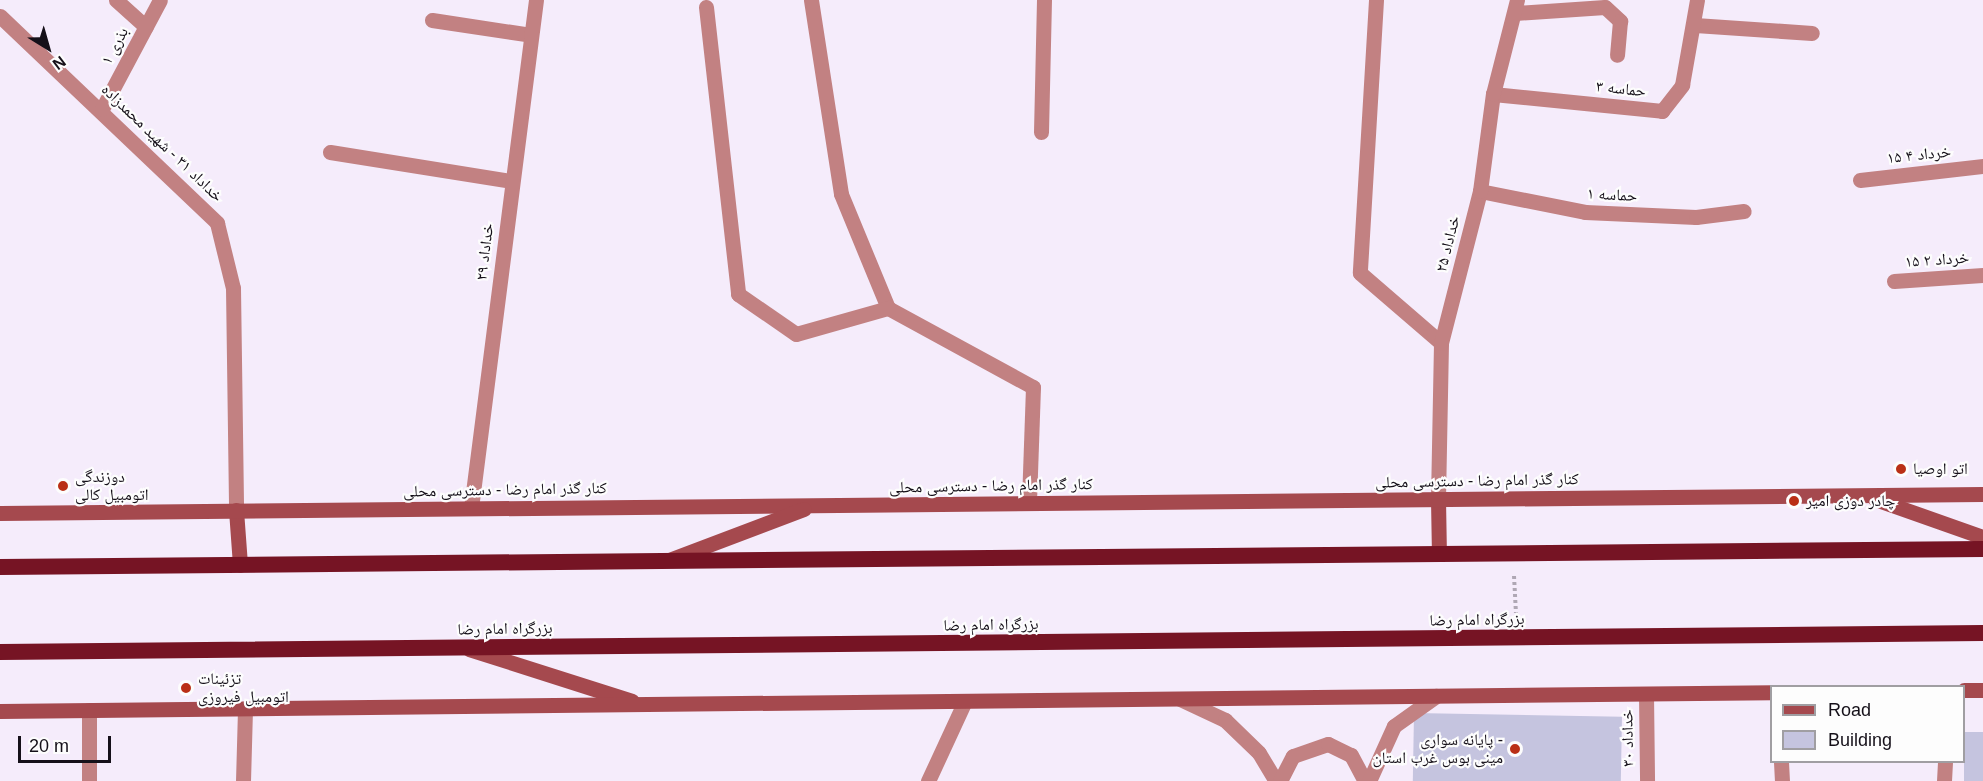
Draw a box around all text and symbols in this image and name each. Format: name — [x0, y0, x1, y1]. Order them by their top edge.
north arrow — [18, 18, 78, 78]
street label: بذری ۱ — [97, 24, 133, 68]
text: N — [49, 53, 69, 73]
street label: حماسه ۳ — [1595, 77, 1647, 101]
street label: خداداد ۳۱ - شهید محمدزاده — [97, 80, 227, 206]
street label: ۱۵ خرداد ۴ — [1886, 142, 1952, 168]
street label: حماسه ۱ — [1586, 184, 1638, 206]
street label: خداداد ۲۵ — [1432, 214, 1464, 274]
street label: خداداد ۲۹ — [472, 222, 498, 282]
street label: ۱۵ خرداد ۲ — [1904, 248, 1970, 272]
place label: اتو اوصیا — [1913, 459, 1968, 479]
marker: اتو اوصیا — [1894, 462, 1908, 476]
place label: دوزندگی اتومبیل کالی — [75, 467, 148, 505]
street label: کنار گذر امام رضا - دسترسی محلی — [1375, 470, 1579, 492]
street label: کنار گذر امام رضا - دسترسی محلی — [889, 475, 1093, 497]
marker: دوزندگی اتومبیل کالی — [56, 479, 70, 493]
street label: کنار گذر امام رضا - دسترسی محلی — [403, 479, 607, 501]
place label: چادر دوزی امیر — [1806, 491, 1895, 511]
marker: چادر دوزی امیر — [1787, 494, 1801, 508]
street label: بزرگراه امام رضا — [1429, 610, 1525, 630]
street label: بزرگراه امام رضا — [943, 615, 1039, 635]
street label: بزرگراه امام رضا — [457, 619, 553, 639]
place label: تزئینات اتومبیل فیروزی — [198, 669, 289, 707]
marker: تزئینات اتومبیل فیروزی — [179, 681, 193, 695]
legend — [1770, 685, 1965, 763]
text: Road — [1828, 700, 1871, 720]
street label: خداداد ۳۰ — [1618, 709, 1638, 767]
scale bar — [21, 724, 114, 762]
place label: پایانه سواری - مینی بوس غرب استان — [1372, 730, 1503, 768]
text: Building — [1828, 730, 1892, 750]
text: 20 m — [29, 736, 69, 756]
marker: پایانه سواری - مینی بوس غرب استان — [1508, 742, 1522, 756]

